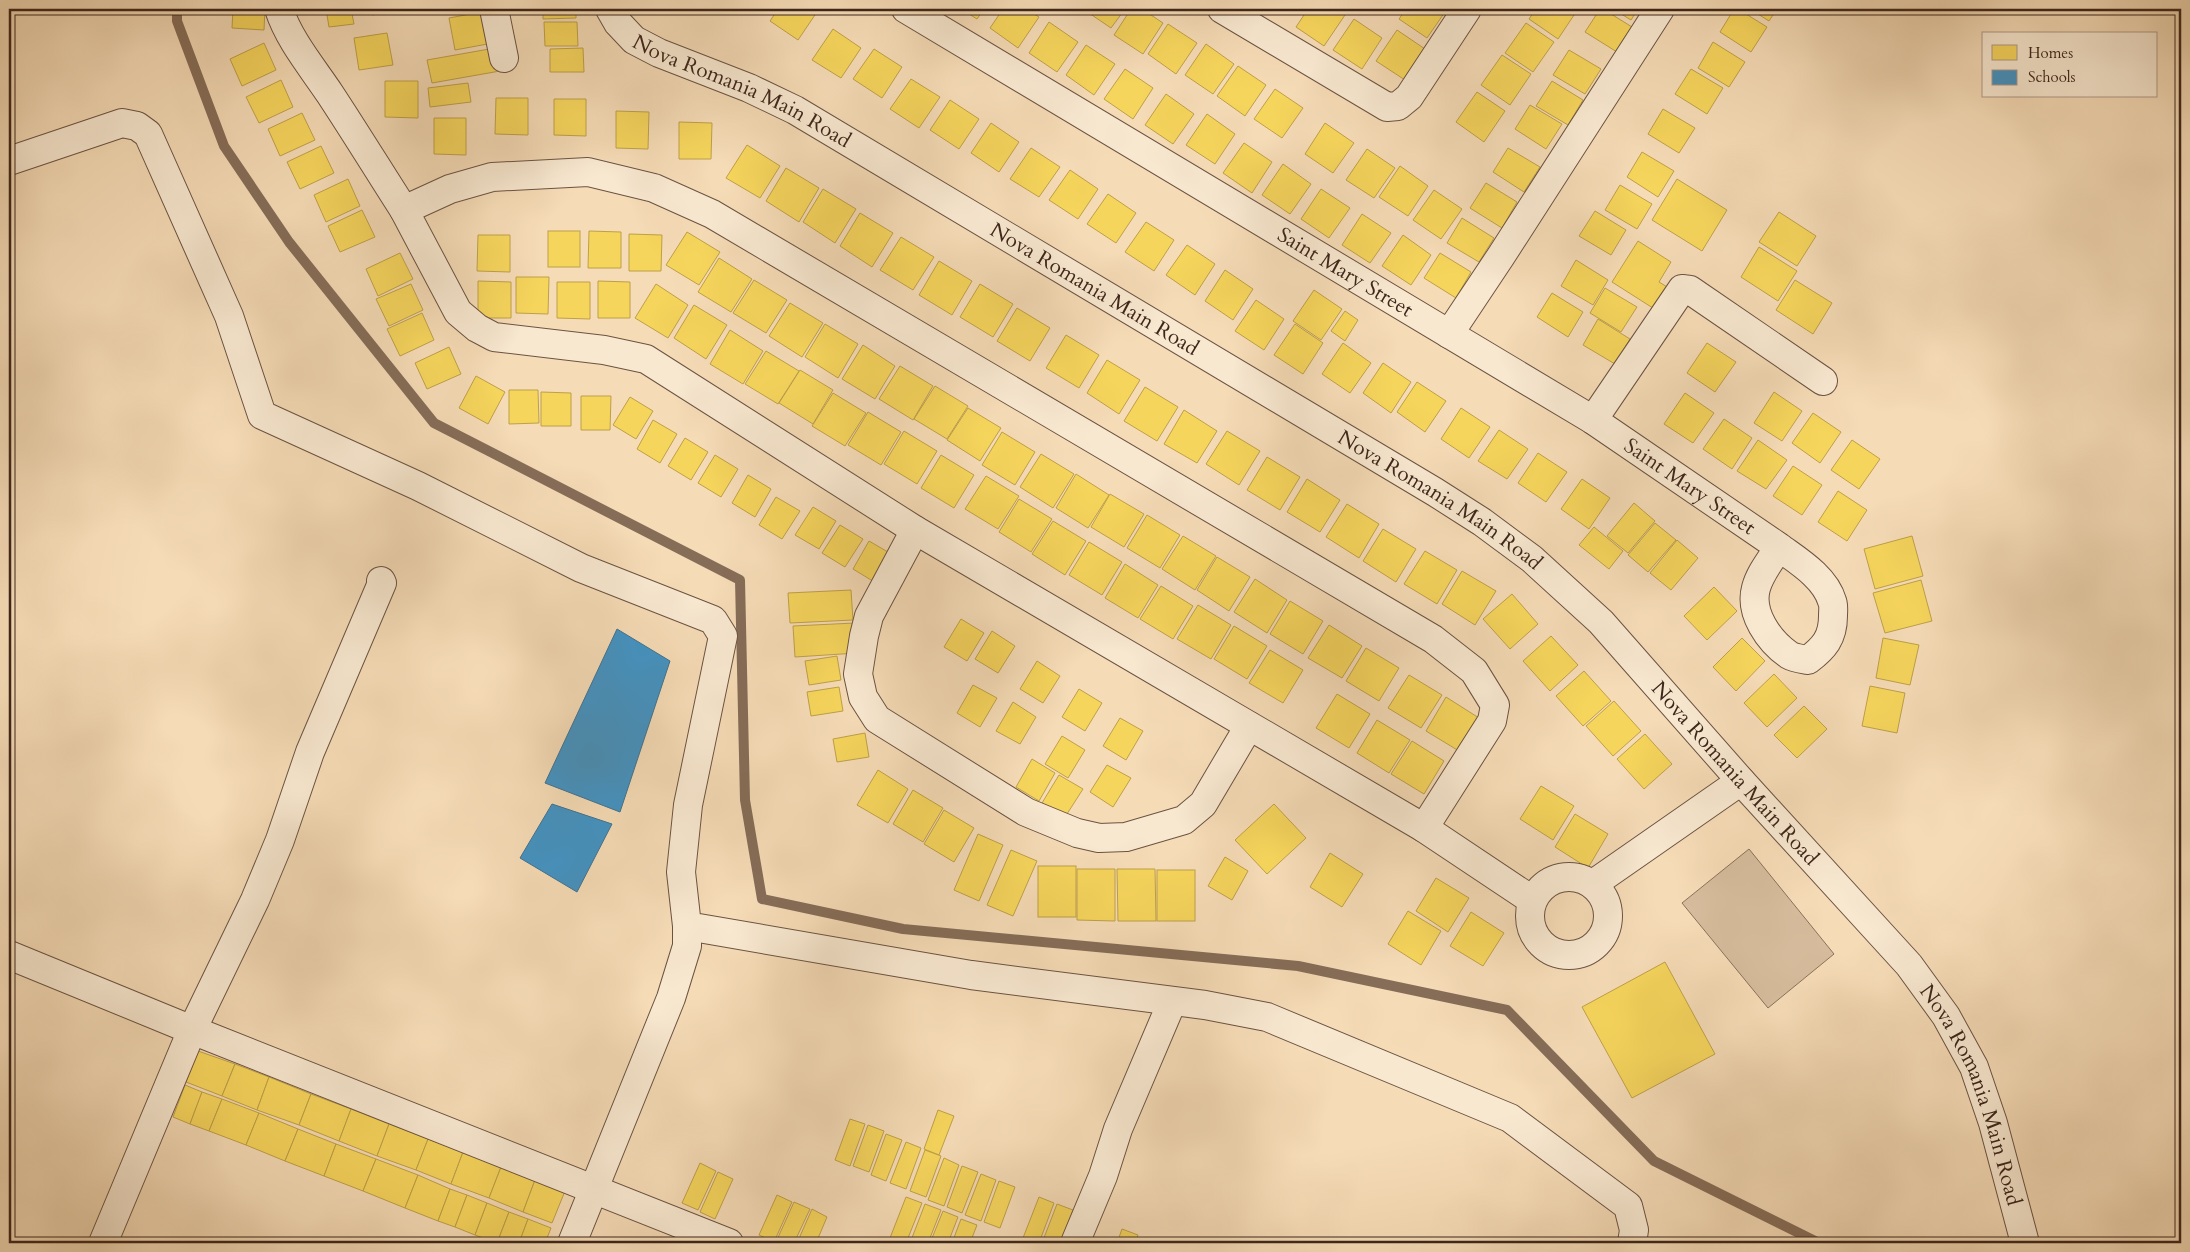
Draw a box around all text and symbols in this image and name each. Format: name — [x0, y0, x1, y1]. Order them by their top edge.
street label: Nova Romania Main Road — [628, 27, 857, 155]
legend — [1982, 32, 2158, 98]
text: Homes — [2028, 43, 2073, 63]
text: Schools — [2028, 67, 2076, 87]
street label: Nova Romania Main Road — [985, 215, 1204, 362]
street label: Saint Mary Street — [1272, 220, 1419, 324]
street label: Nova Romania Main Road — [1332, 423, 1549, 576]
street label: Saint Mary Street — [1618, 431, 1762, 542]
street label: Nova Romania Main Road — [1645, 675, 1826, 872]
street label: Nova Romania Main Road — [1913, 978, 2029, 1209]

